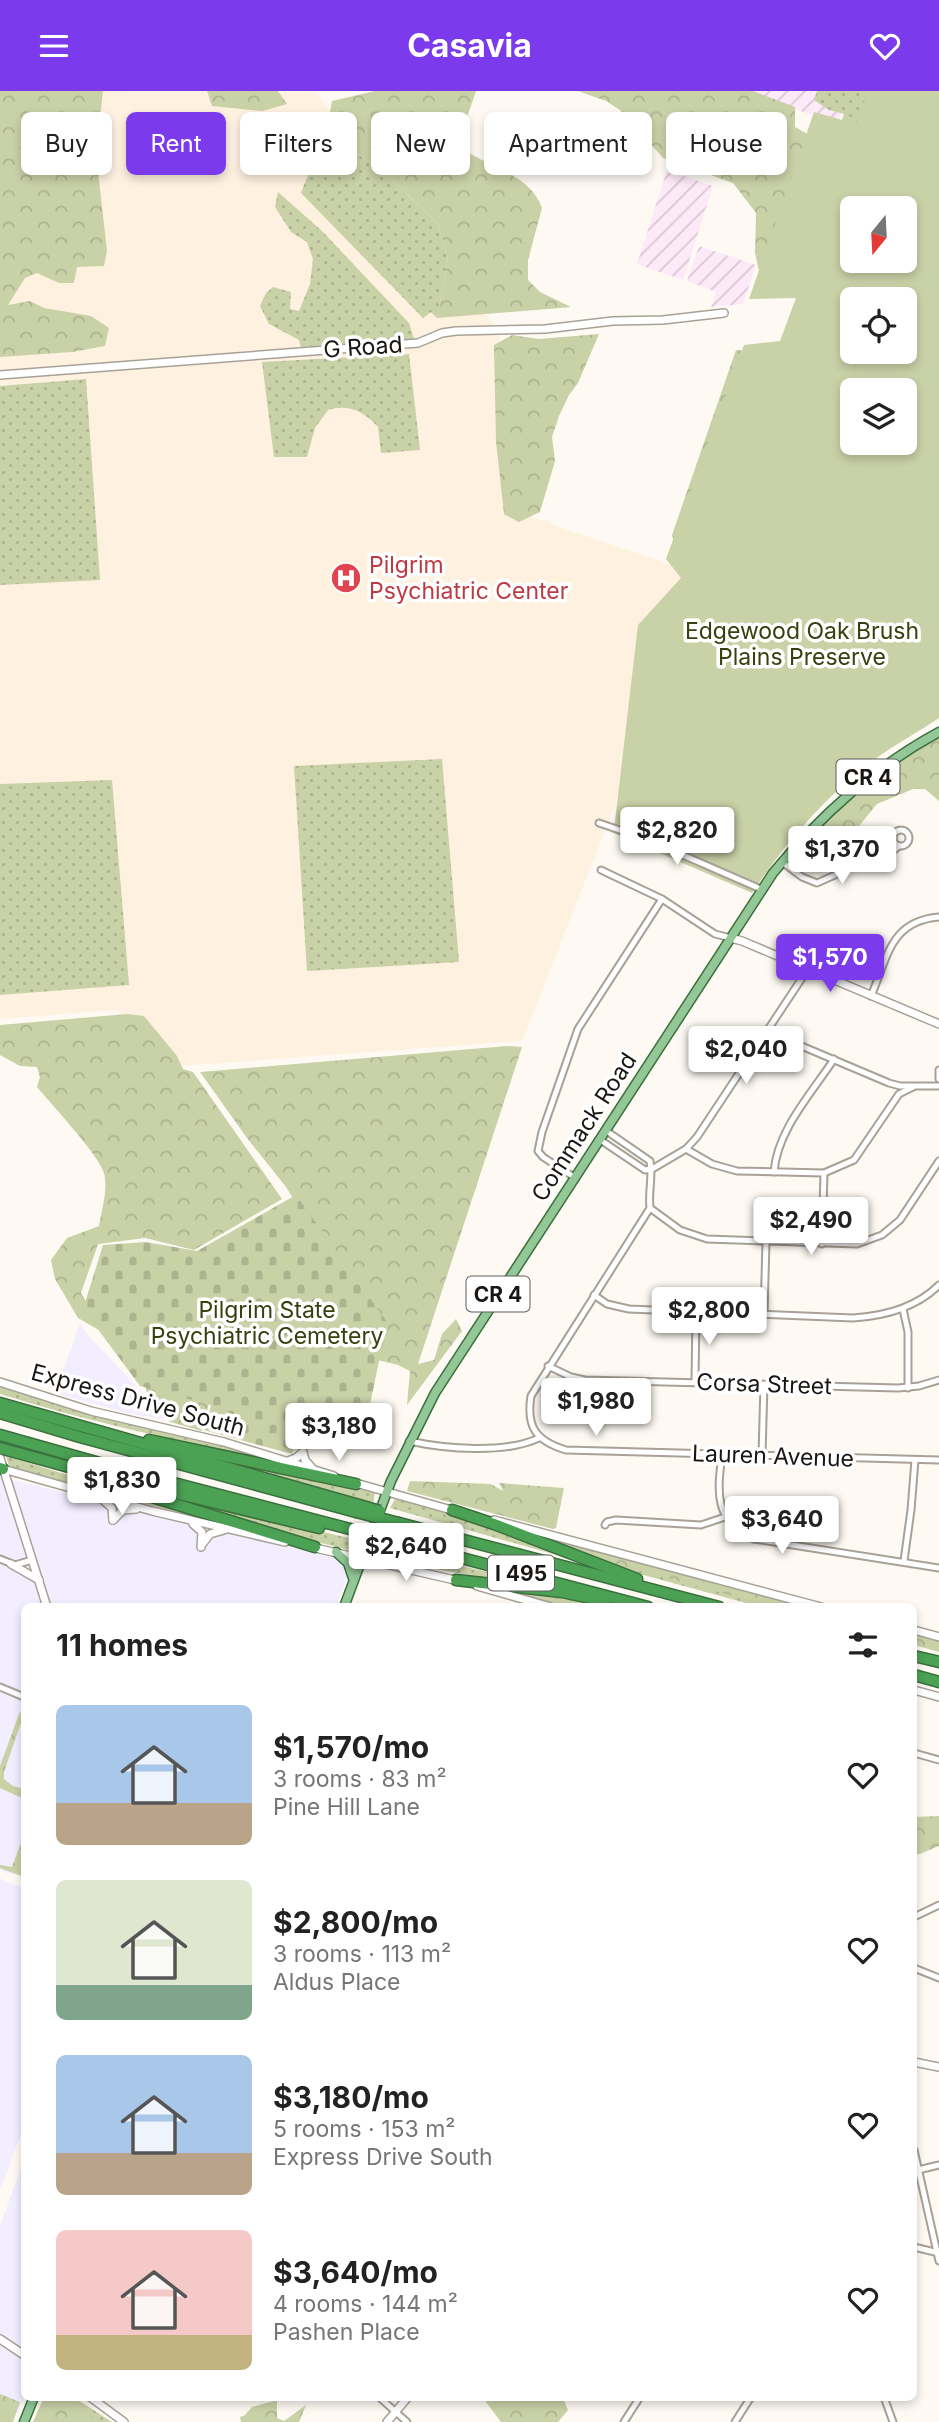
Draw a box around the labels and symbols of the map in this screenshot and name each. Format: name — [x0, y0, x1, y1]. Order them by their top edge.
north arrow — [840, 196, 917, 273]
street label: G Road — [323, 330, 403, 364]
place label: Pilgrim Psychiatric Center — [369, 551, 569, 605]
hospital icon: Pilgrim Psychiatric Center — [329, 561, 363, 595]
park label: Edgewood Oak Brush Plains Preserve — [685, 617, 919, 671]
road number: CR 4 — [836, 759, 900, 795]
pin: $2,820 — [620, 807, 734, 867]
pin: $1,370 — [785, 827, 899, 886]
pin: $1,570 — [773, 935, 887, 994]
pin: $2,040 — [689, 1027, 803, 1086]
street label: Commack Road — [526, 1047, 642, 1207]
pin: $2,490 — [754, 1197, 868, 1257]
road number: CR 4 — [466, 1277, 530, 1311]
pin: $2,800 — [652, 1287, 766, 1347]
park label: Pilgrim State Psychiatric Cemetery — [151, 1296, 383, 1350]
street label: Express Drive South — [28, 1358, 248, 1442]
street label: Corsa Street — [696, 1368, 833, 1400]
pin: $1,980 — [539, 1379, 653, 1438]
pin: $3,180 — [282, 1403, 396, 1463]
street label: Lauren Avenue — [692, 1439, 854, 1473]
pin: $1,830 — [65, 1457, 179, 1517]
pin: $3,640 — [725, 1497, 839, 1556]
pin: $2,640 — [349, 1523, 463, 1583]
road number: I 495 — [488, 1555, 554, 1591]

